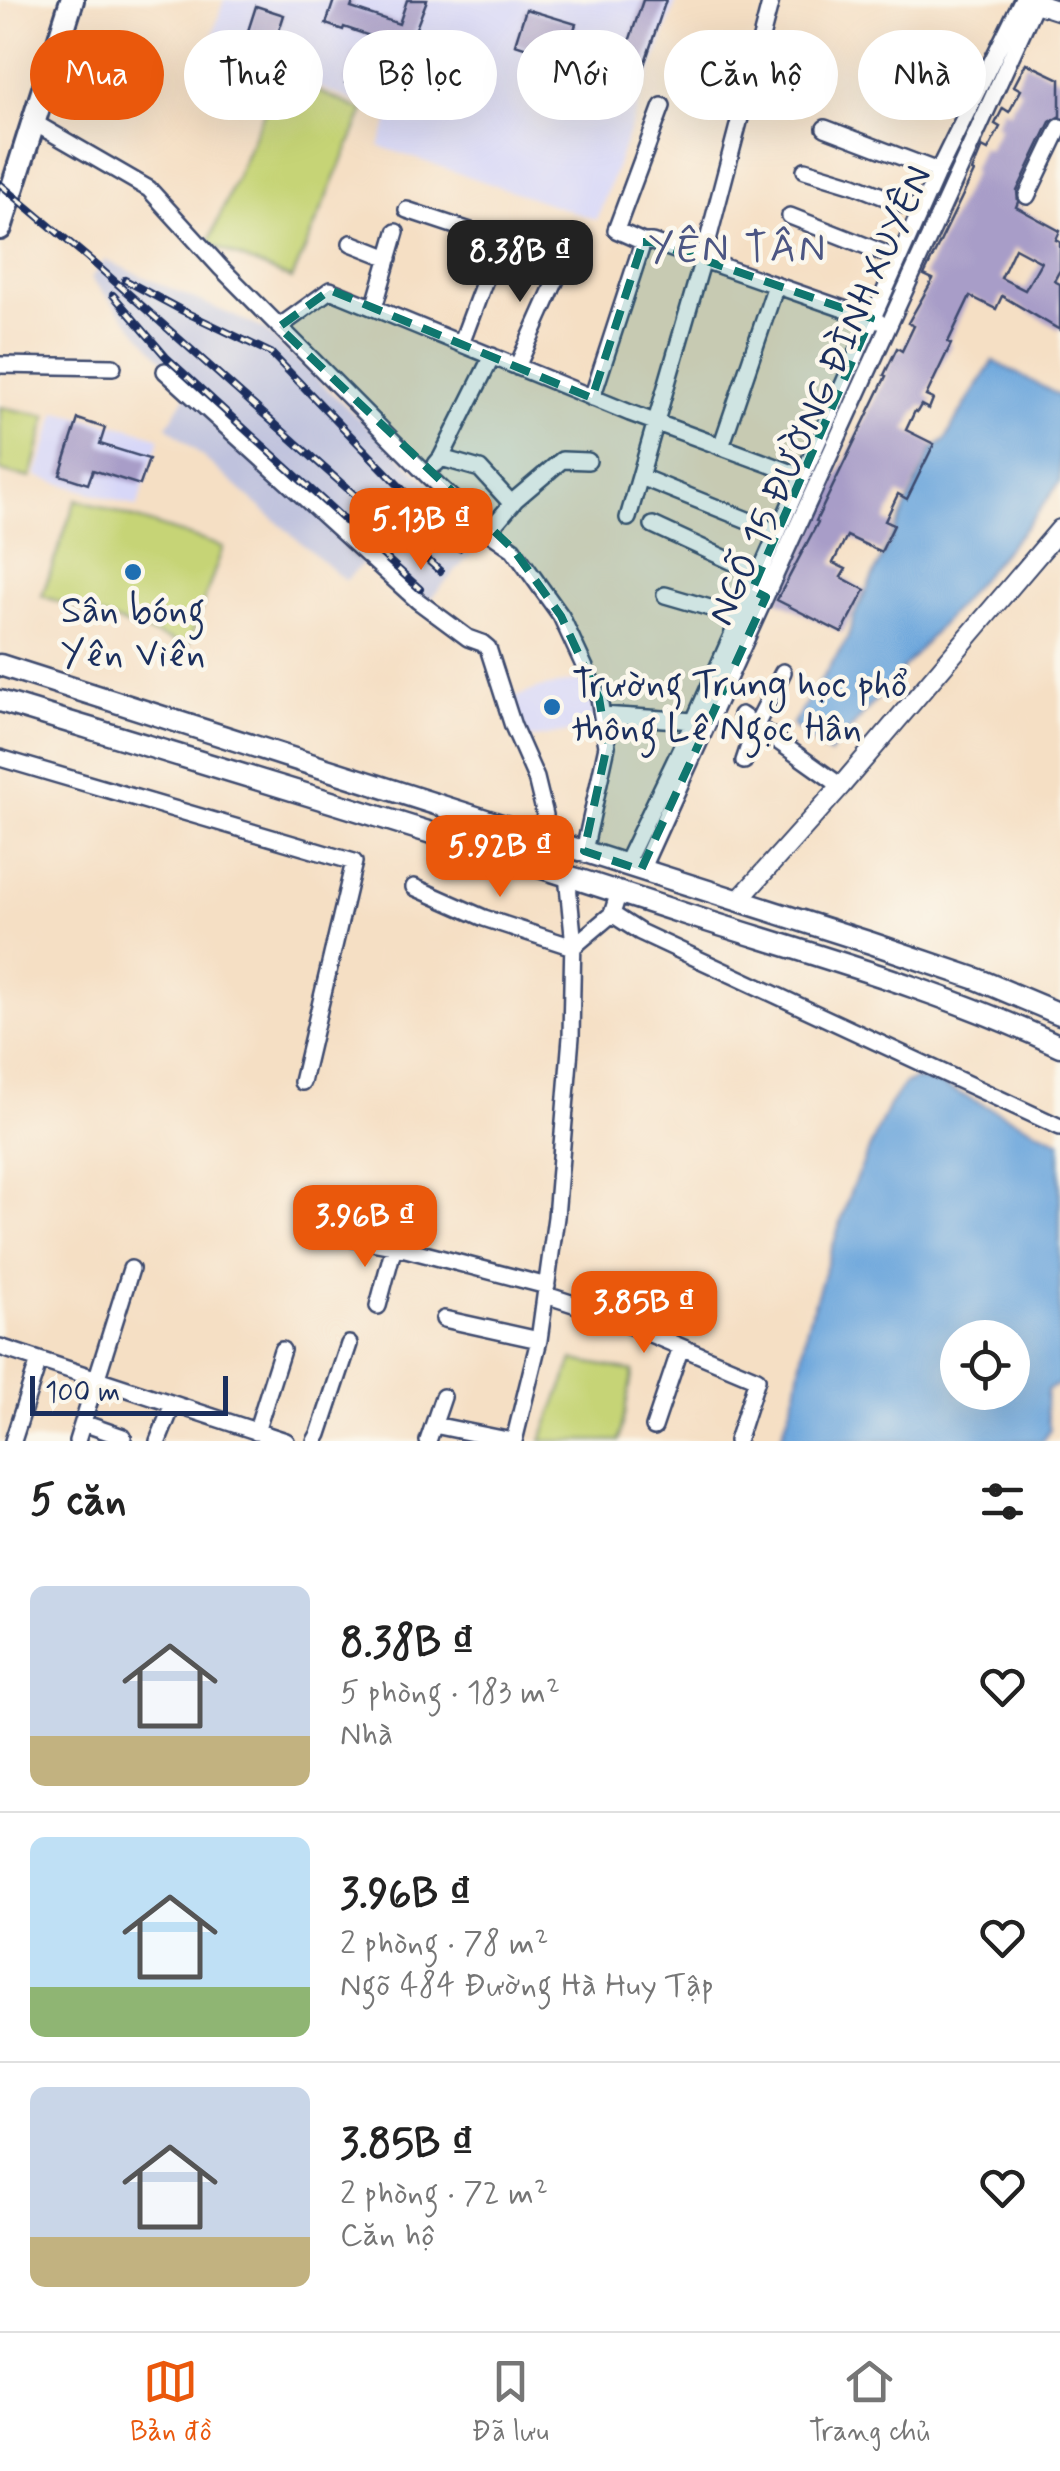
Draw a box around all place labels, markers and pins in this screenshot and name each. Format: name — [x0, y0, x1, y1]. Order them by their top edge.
pin: 8.38B ₫ — [428, 220, 612, 305]
pin: 5.13B ₫ — [329, 488, 513, 573]
marker: Sân bóng Yên Viên — [122, 561, 144, 583]
place label: Sân bóng Yên Viên — [61, 587, 205, 680]
place label: Trường Trung học phổ thông Lê Ngọc Hân — [572, 661, 907, 758]
marker: Trường Trung học phổ thông Lê Ngọc Hân — [541, 696, 563, 718]
pin: 5.92B ₫ — [408, 815, 592, 900]
pin: 3.96B ₫ — [273, 1185, 457, 1270]
pin: 3.85B ₫ — [552, 1271, 736, 1356]

